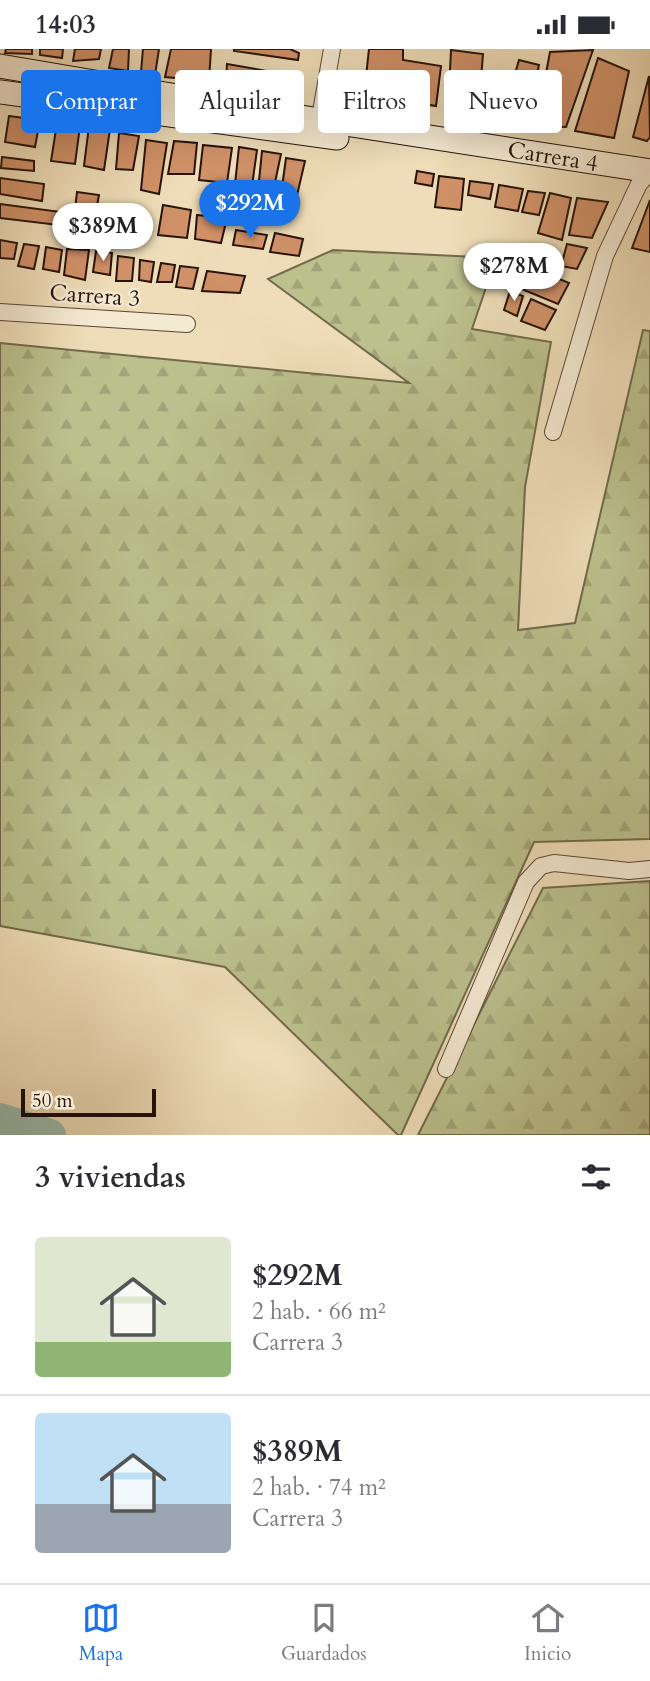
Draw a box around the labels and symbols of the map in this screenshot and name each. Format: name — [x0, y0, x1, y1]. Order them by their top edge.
street label: Carrera 4 — [506, 134, 601, 179]
pin: $292M — [201, 181, 299, 240]
pin: $389M — [54, 203, 152, 263]
pin: $278M — [465, 243, 563, 303]
street label: Carrera 3 — [48, 277, 141, 314]
scale bar — [21, 1086, 156, 1118]

